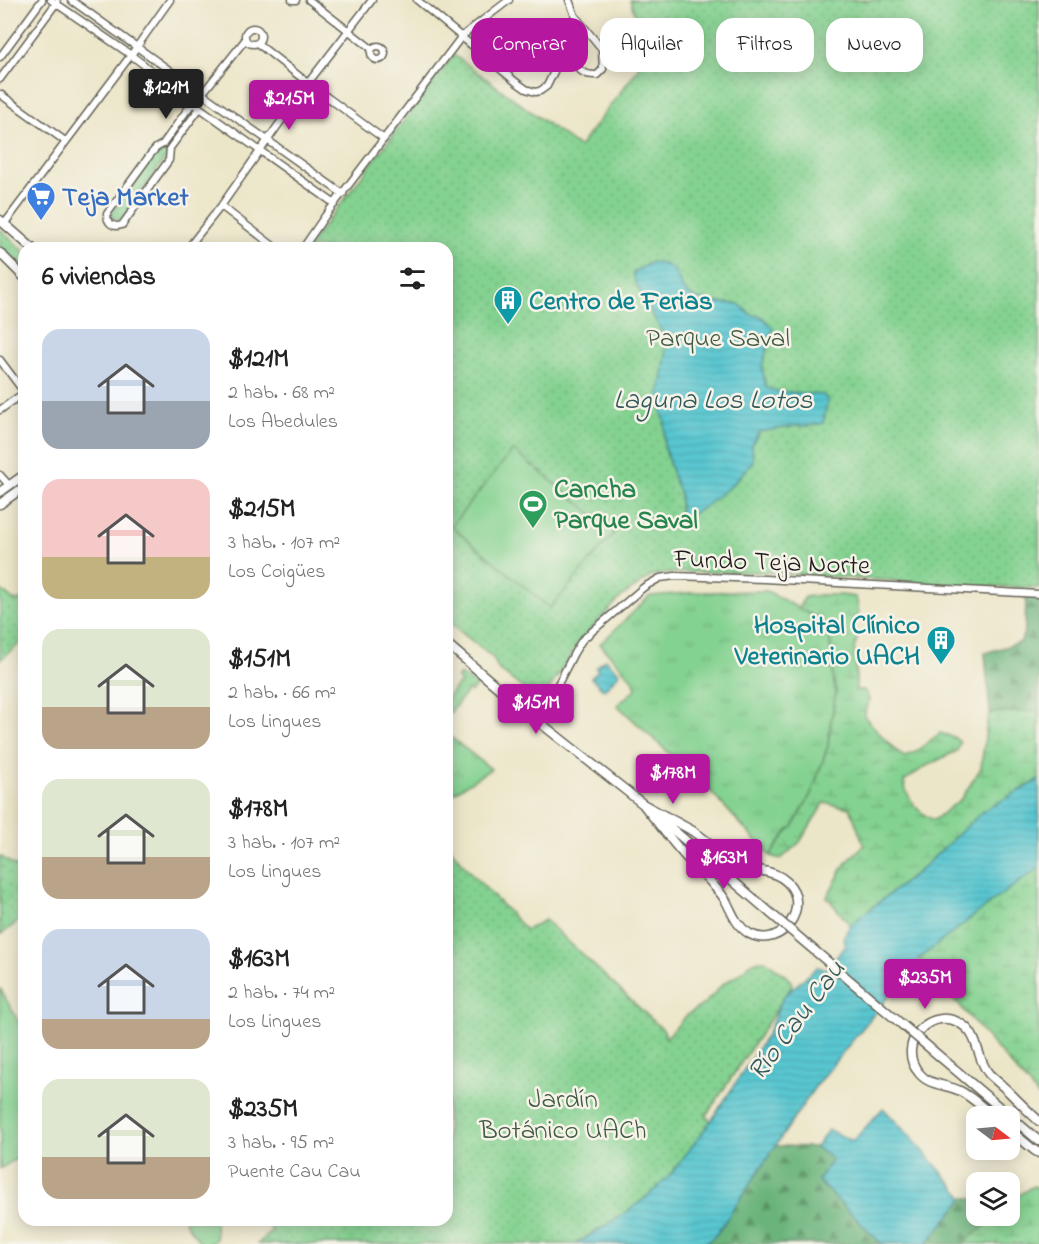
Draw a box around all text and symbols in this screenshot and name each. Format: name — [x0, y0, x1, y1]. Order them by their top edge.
chip: Comprar — [471, 18, 588, 72]
chip: Alquilar — [600, 18, 704, 72]
chip: Filtros — [716, 18, 814, 72]
chip: Nuevo — [826, 18, 923, 72]
pin: $121M — [124, 69, 208, 120]
text: $121M — [143, 74, 189, 103]
pin: $215M — [247, 80, 331, 131]
text: $215M — [263, 85, 315, 114]
place label: Teja Market — [62, 179, 190, 218]
supermarket icon: Teja Market — [25, 180, 57, 222]
text: 6 viviendas — [42, 259, 156, 297]
icon: filters — [396, 262, 429, 295]
place label: Centro de Ferias — [529, 283, 713, 322]
building icon: Centro de Ferias — [492, 284, 524, 326]
park label: Parque Saval — [646, 320, 790, 359]
text: $121M — [228, 341, 289, 379]
icon: home — [90, 353, 162, 425]
text: 2 hab. · 68 m² — [228, 379, 335, 408]
water label: Laguna Los Lotos — [613, 381, 813, 422]
text: Los Abedules — [228, 408, 338, 437]
place label: Cancha Parque Saval — [554, 471, 698, 541]
sports icon: Cancha Parque Saval — [517, 488, 549, 530]
text: $215M — [228, 491, 296, 529]
icon: home — [90, 503, 162, 575]
text: 3 hab. · 107 m² — [228, 529, 340, 558]
street label: Fundo Teja Norte — [672, 541, 872, 586]
text: Los Coigües — [228, 558, 325, 587]
place label: Hospital Clínico Veterinario UACH — [734, 607, 920, 677]
building icon: Hospital Clínico Veterinario UACH — [925, 624, 957, 666]
text: $151M — [228, 641, 291, 679]
icon: home — [90, 653, 162, 725]
text: 2 hab. · 66 m² — [228, 679, 336, 708]
pin: $151M — [494, 684, 578, 735]
text: $151M — [512, 689, 560, 718]
text: Los Lingues — [228, 708, 321, 737]
pin: $178M — [631, 754, 715, 805]
text: $178M — [650, 759, 696, 788]
text: $178M — [228, 791, 288, 829]
icon: home — [90, 803, 162, 875]
text: 3 hab. · 107 m² — [228, 829, 340, 858]
pin: $163M — [682, 839, 766, 890]
text: $163M — [700, 844, 748, 873]
text: Los Lingues — [228, 858, 321, 887]
text: $163M — [228, 941, 290, 979]
water label: Río Cau Cau — [739, 952, 857, 1090]
icon: home — [90, 953, 162, 1025]
pin: $235M — [883, 959, 967, 1010]
text: $235M — [898, 964, 952, 993]
text: 2 hab. · 74 m² — [228, 979, 335, 1008]
text: Los Lingues — [228, 1008, 321, 1037]
park label: Jardín Botánico UACh — [478, 1081, 647, 1151]
text: $235M — [228, 1091, 298, 1129]
icon: home — [90, 1103, 162, 1175]
north arrow — [966, 1106, 1020, 1160]
map controls — [966, 1106, 1020, 1226]
text: 3 hab. · 95 m² — [228, 1129, 334, 1158]
text: Puente Cau Cau — [228, 1158, 361, 1187]
button: layers — [966, 1172, 1020, 1226]

